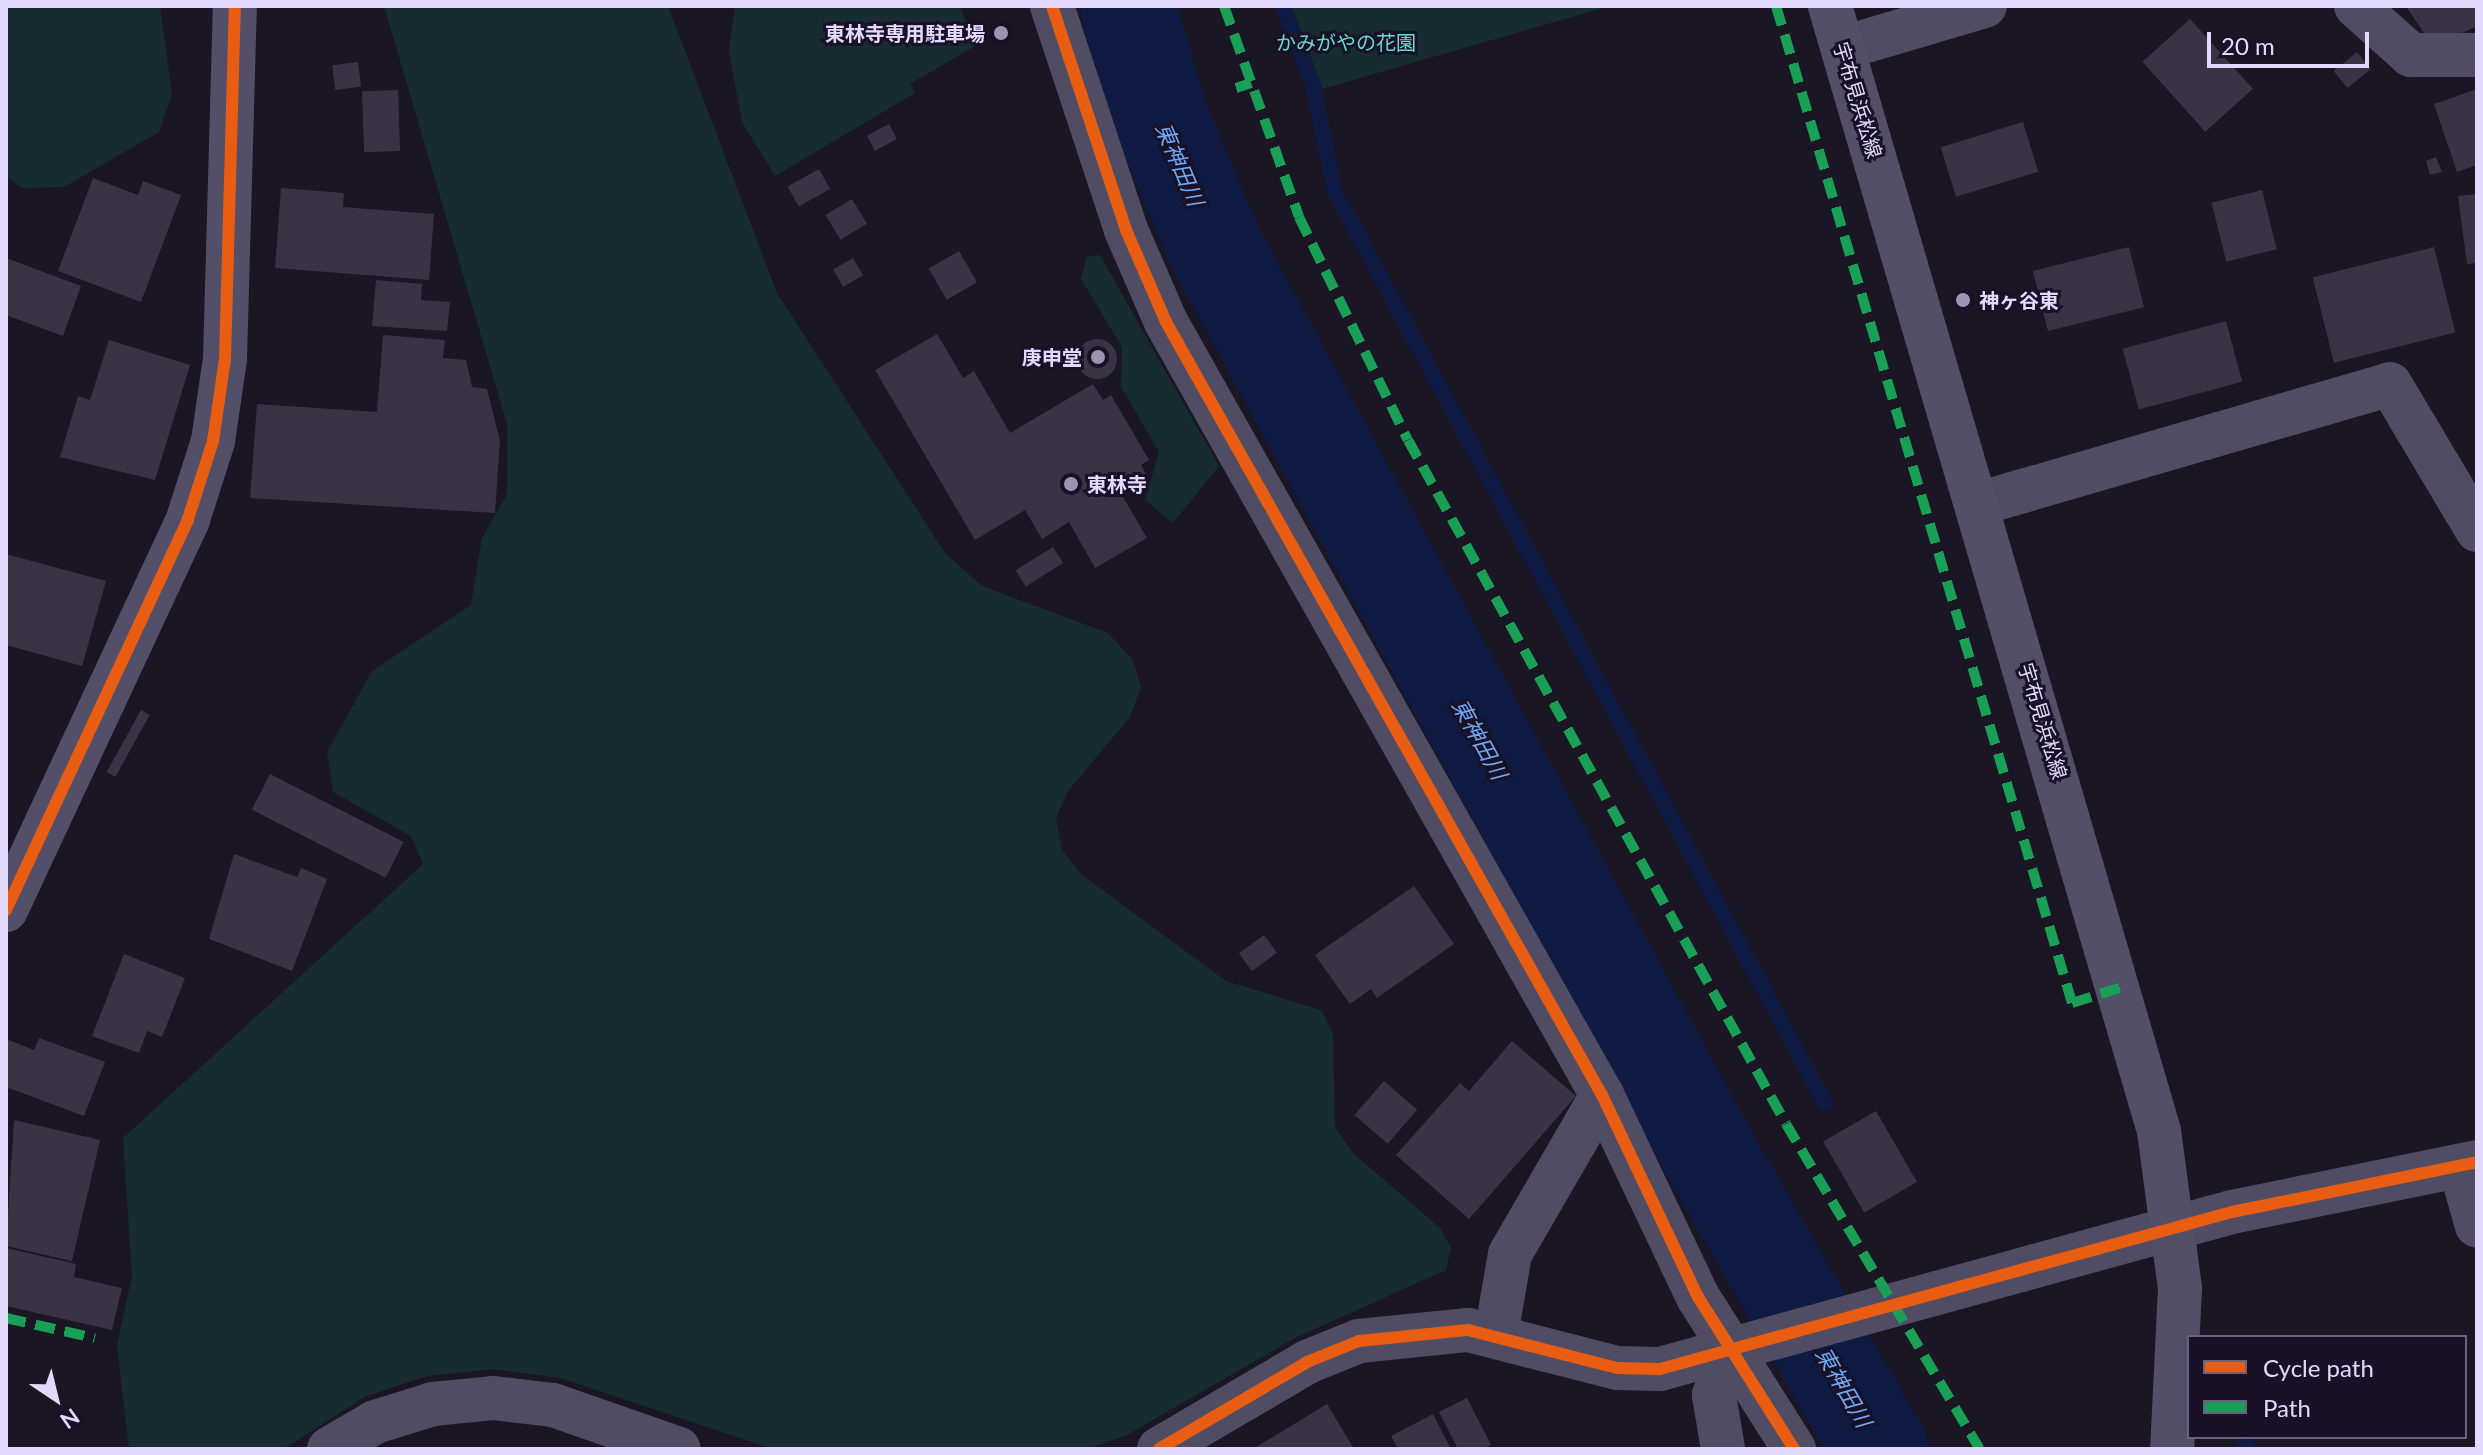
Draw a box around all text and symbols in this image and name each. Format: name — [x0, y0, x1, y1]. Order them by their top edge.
scale bar — [2211, 16, 2373, 66]
place label: 東林寺専用駐車場 — [825, 21, 985, 45]
marker: 東林寺専用駐車場 — [992, 24, 1010, 42]
park label: かみがやの花園 — [1276, 30, 1416, 54]
text: 20 m — [2221, 31, 2275, 60]
street label: 宇布見浜松線 — [1829, 39, 1887, 161]
water label: 東神田川 — [1151, 118, 1209, 210]
place label: 神ヶ谷東 — [1979, 288, 2059, 312]
marker: 神ヶ谷東 — [1954, 291, 1972, 309]
place label: 庚申堂 — [1022, 345, 1082, 369]
marker: 庚申堂 — [1089, 348, 1107, 366]
place label: 東林寺 — [1087, 472, 1147, 496]
marker: 東林寺 — [1062, 475, 1080, 493]
street label: 宇布見浜松線 — [2014, 660, 2072, 782]
water label: 東神田川 — [1447, 694, 1513, 784]
legend — [2187, 1335, 2467, 1439]
water label: 東神田川 — [1811, 1342, 1877, 1432]
text: Cycle path — [2263, 1353, 2374, 1382]
north arrow — [16, 1359, 96, 1439]
text: Path — [2263, 1393, 2311, 1422]
text: N — [55, 1403, 85, 1435]

